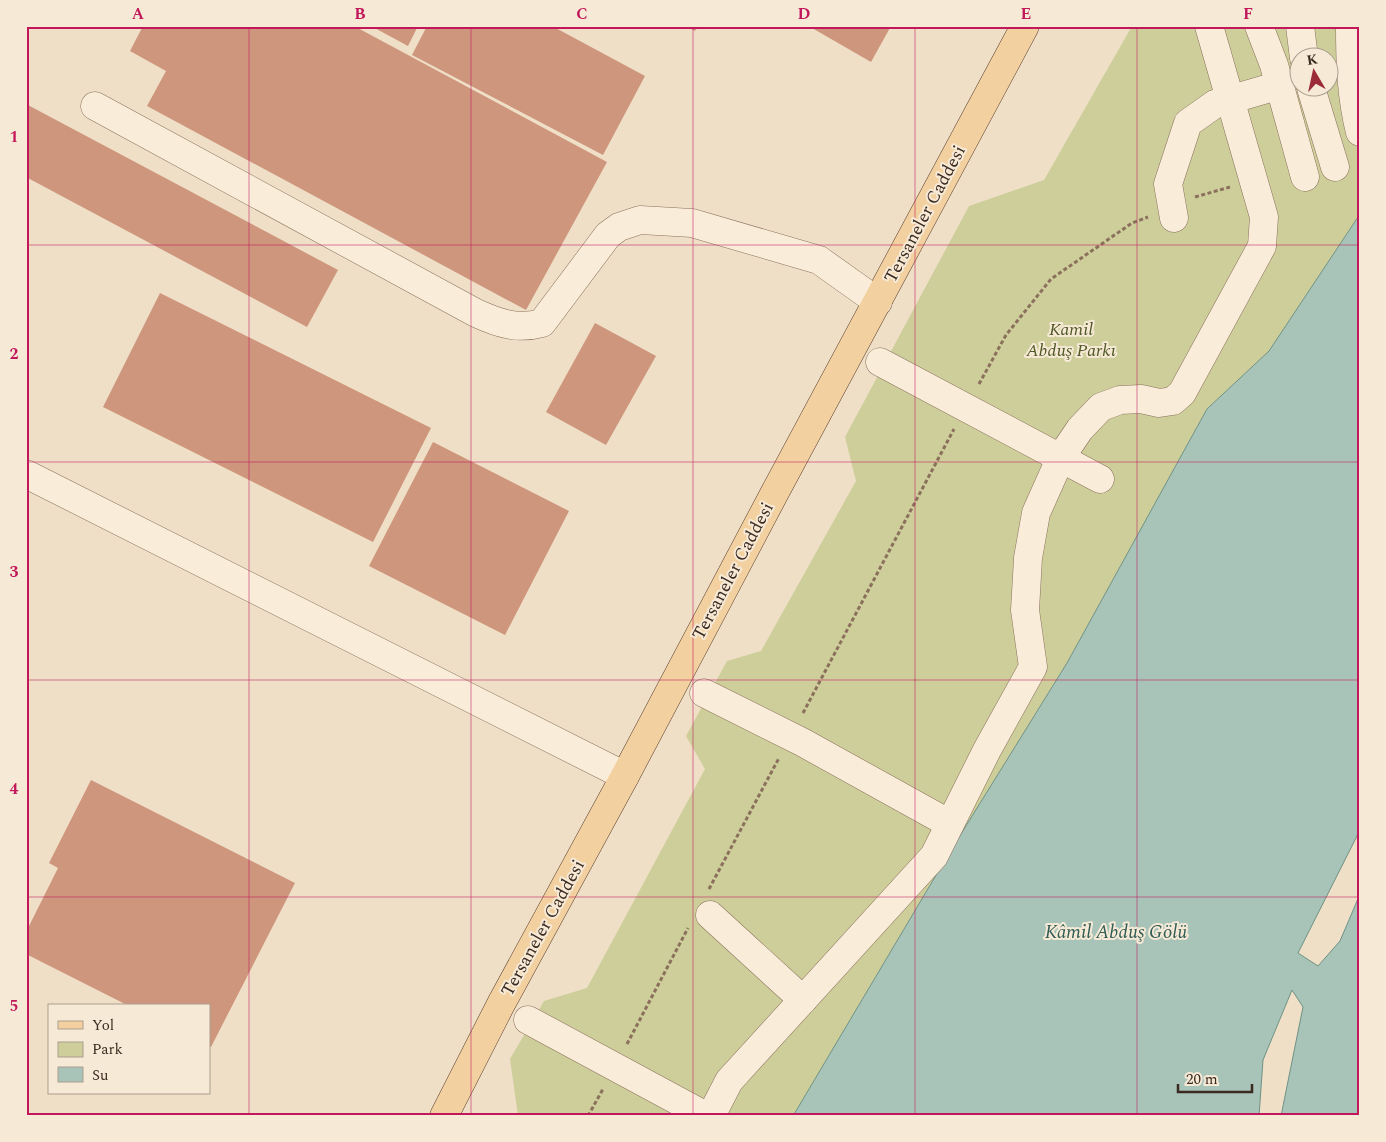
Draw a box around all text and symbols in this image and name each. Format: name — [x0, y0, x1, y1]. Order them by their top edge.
text: A — [132, 2, 145, 26]
text: B — [354, 2, 366, 26]
text: C — [576, 2, 588, 26]
text: D — [798, 2, 811, 26]
text: E — [1021, 2, 1031, 26]
text: F — [1243, 2, 1253, 26]
north arrow — [1288, 48, 1338, 98]
text: K — [1305, 48, 1319, 71]
text: 1 — [10, 125, 18, 149]
street label: Tersaneler Caddesi — [877, 140, 973, 288]
park label: Kamil Abduş Parkı — [1025, 316, 1116, 364]
text: 2 — [10, 342, 19, 366]
street label: Tersaneler Caddesi — [685, 497, 781, 645]
text: 3 — [10, 560, 19, 584]
text: 4 — [10, 777, 19, 801]
street label: Tersaneler Caddesi — [494, 855, 592, 1001]
water label: Kâmil Abduş Gölü — [1045, 918, 1187, 947]
text: 5 — [10, 994, 18, 1018]
legend — [48, 1004, 210, 1094]
text: Yol — [92, 1014, 114, 1037]
text: Park — [92, 1038, 123, 1061]
scale bar — [1178, 1062, 1252, 1094]
text: Su — [92, 1064, 108, 1087]
text: 20 m — [1186, 1068, 1218, 1091]

